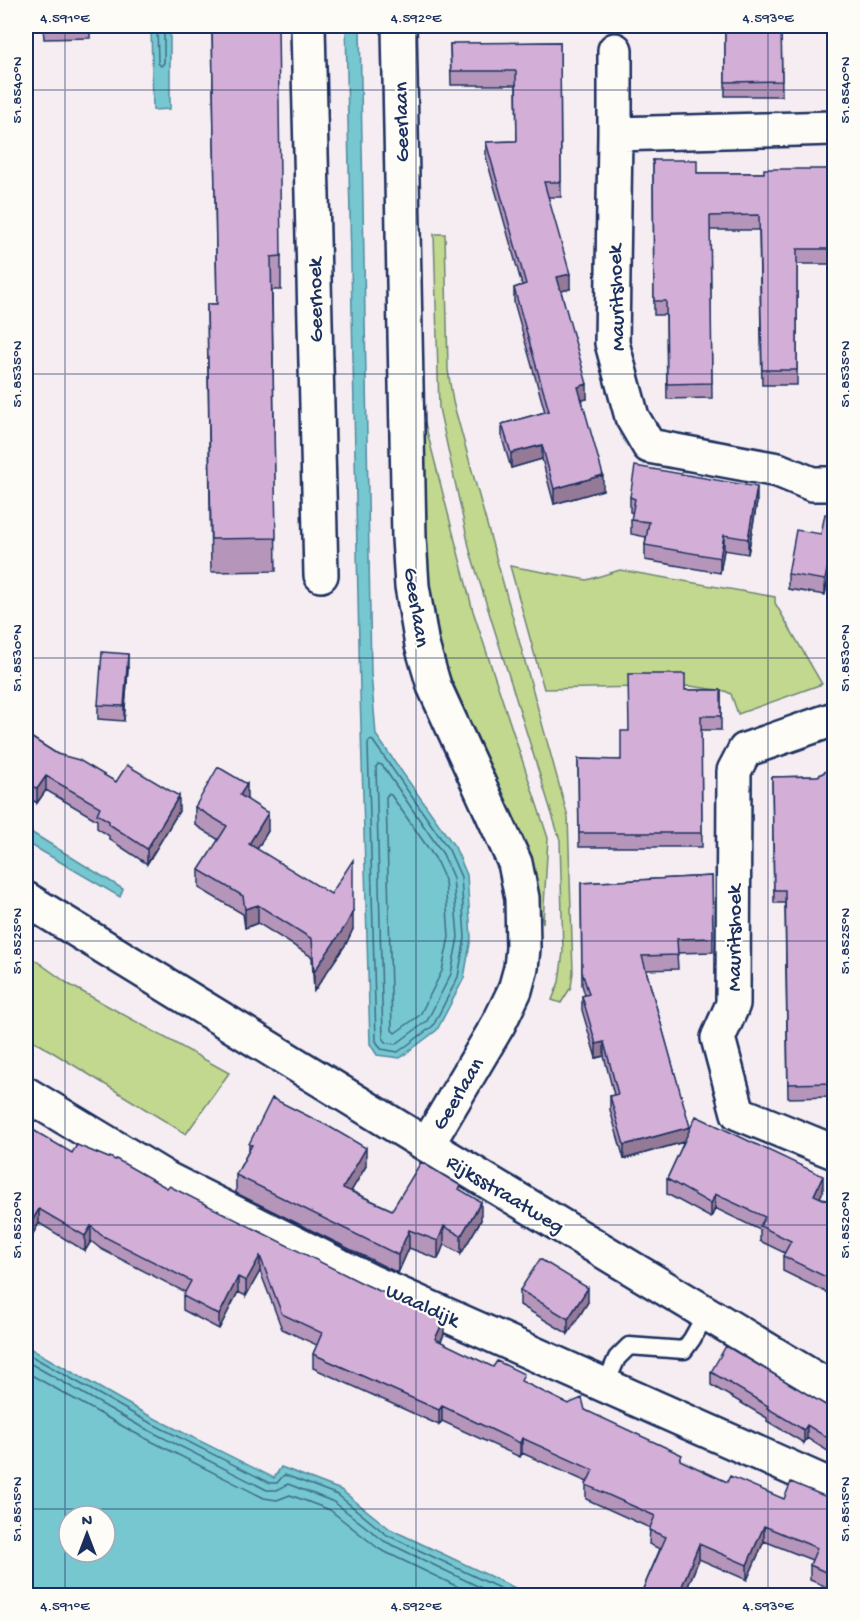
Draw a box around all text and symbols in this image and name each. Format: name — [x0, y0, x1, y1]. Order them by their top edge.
text: 4.591°E — [40, 10, 90, 28]
text: 4.592°E — [391, 10, 442, 28]
text: 4.593°E — [742, 10, 794, 28]
text: 51.8540°N — [9, 56, 27, 123]
text: 51.8540°N — [837, 56, 855, 123]
street label: Geerlaan — [390, 82, 417, 162]
street label: Mauritshoek — [604, 241, 633, 352]
street label: Geerhoek — [304, 255, 331, 343]
text: 51.8535°N — [9, 340, 27, 407]
text: 51.8535°N — [837, 340, 855, 407]
street label: Geerlaan — [396, 566, 433, 649]
text: 51.8530°N — [9, 624, 27, 692]
text: 51.8530°N — [837, 624, 855, 692]
street label: Mauritshoek — [724, 882, 749, 991]
text: 51.8525°N — [9, 908, 27, 974]
text: 51.8525°N — [837, 908, 855, 974]
street label: Geerlaan — [429, 1054, 491, 1136]
street label: Rijksstraatweg — [441, 1151, 568, 1241]
text: 51.8520°N — [9, 1191, 27, 1259]
text: 51.8520°N — [837, 1191, 855, 1259]
street label: Waaldijk — [381, 1280, 465, 1336]
text: 51.8515°N — [9, 1476, 27, 1542]
text: 51.8515°N — [837, 1476, 855, 1542]
north arrow — [57, 1504, 117, 1564]
text: N — [82, 1513, 93, 1532]
text: 4.591°E — [40, 1598, 90, 1616]
text: 4.592°E — [391, 1598, 442, 1616]
text: 4.593°E — [742, 1598, 794, 1616]

